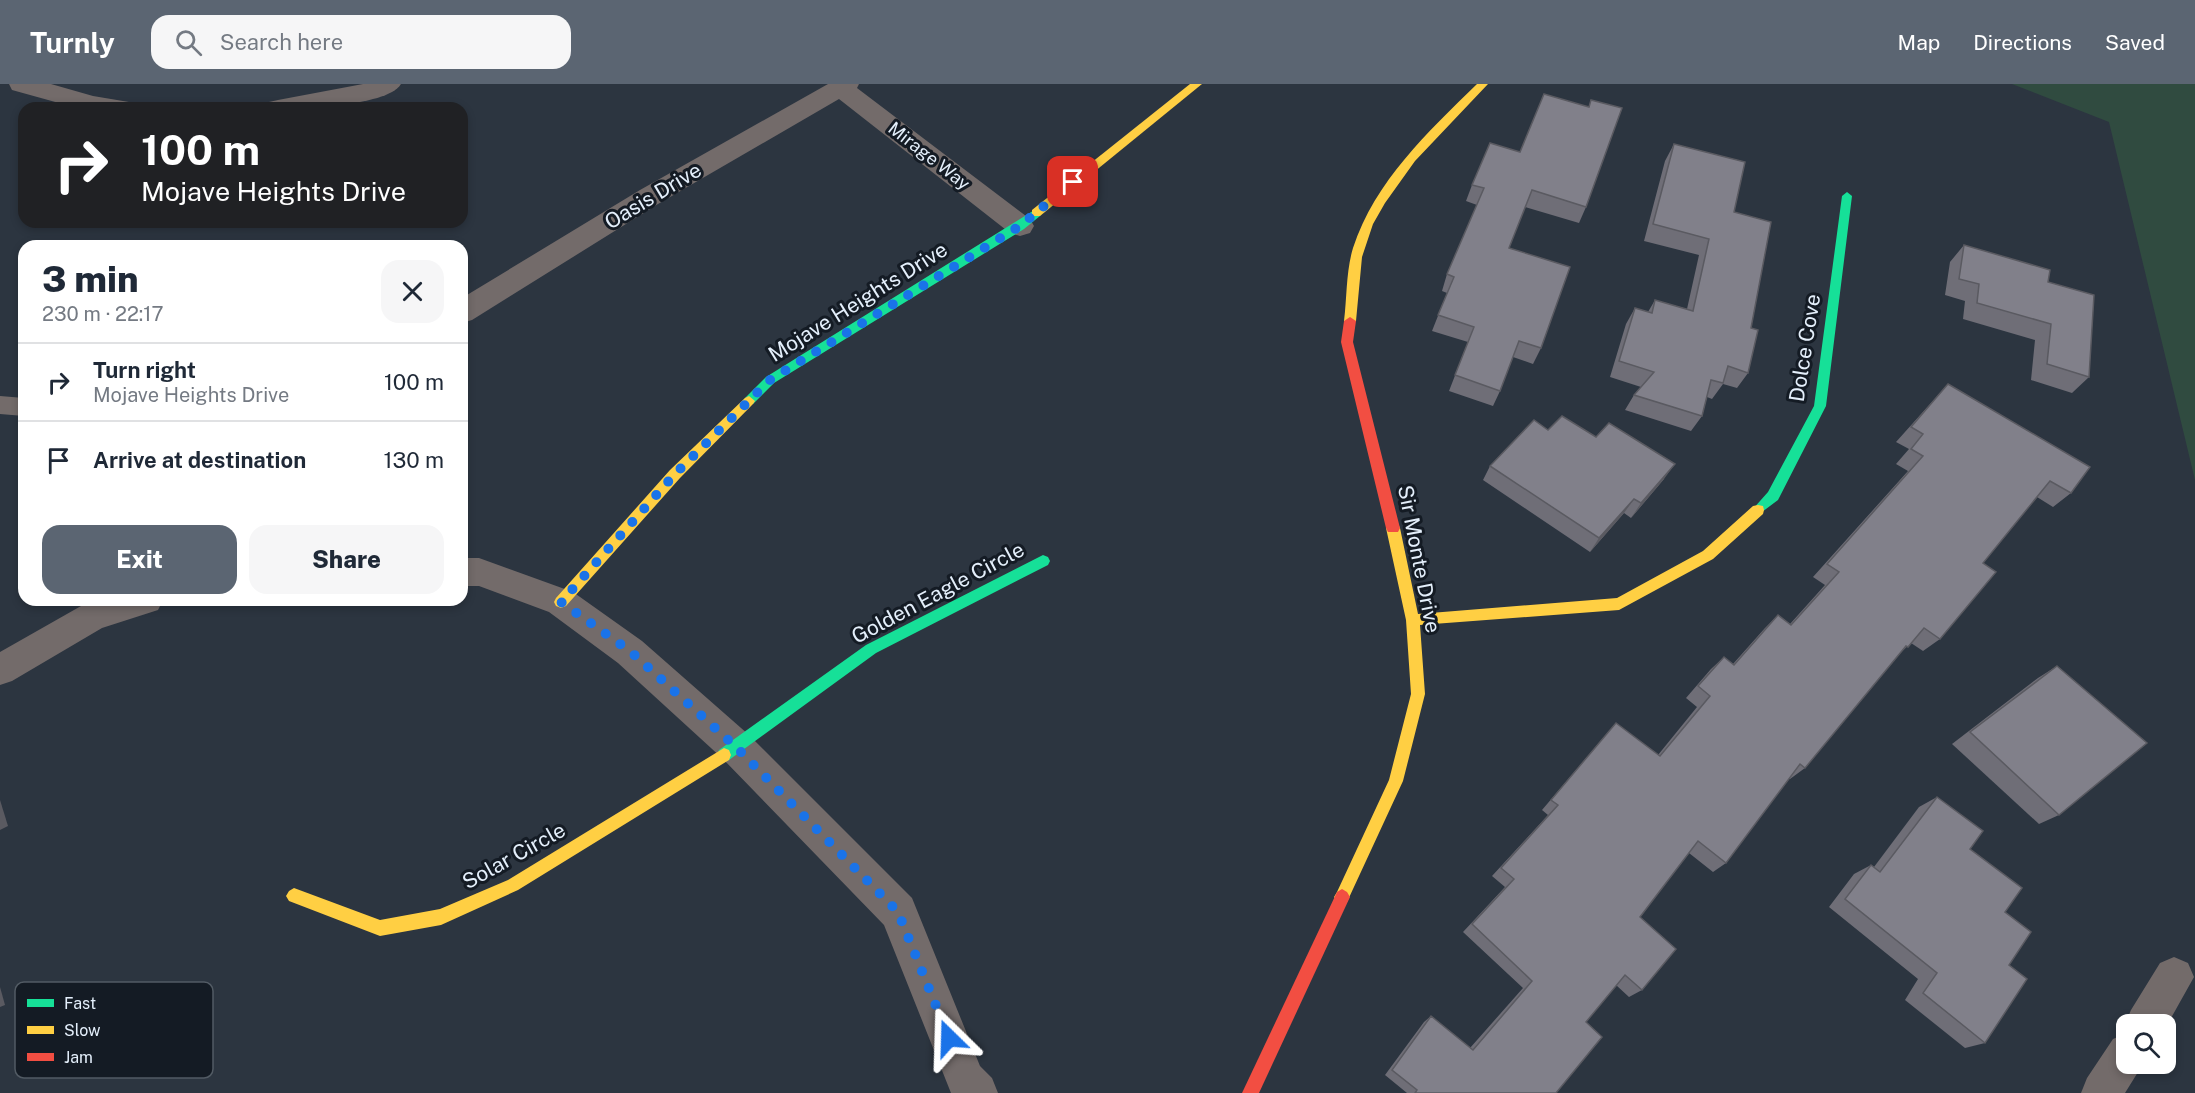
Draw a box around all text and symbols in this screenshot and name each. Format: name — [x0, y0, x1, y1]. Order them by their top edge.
search box — [151, 15, 571, 69]
text: Turnly — [30, 26, 115, 59]
icon: search — [172, 26, 205, 59]
text: Search here — [220, 29, 343, 55]
text: Map — [1898, 30, 1940, 55]
text: Directions — [1973, 30, 2072, 55]
text: Saved — [2105, 30, 2165, 55]
street label: Mirage Way — [884, 117, 975, 194]
text: 100 m — [141, 125, 260, 174]
icon: right — [42, 126, 120, 204]
pin — [1047, 156, 1098, 207]
street label: Oasis Drive — [600, 157, 706, 234]
icon: arrive — [1056, 165, 1089, 198]
text: Mojave Heights Drive — [141, 175, 406, 207]
street label: Mojave Heights Drive — [764, 236, 952, 367]
text: 3 min — [42, 258, 139, 300]
button: close — [381, 260, 444, 323]
street label: Dolce Cove — [1784, 292, 1825, 404]
text: 230 m · 22:17 — [42, 302, 163, 326]
text: Turn right — [93, 357, 196, 383]
icon: right — [42, 366, 75, 399]
text: 100 m — [384, 369, 444, 395]
text: Mojave Heights Drive — [93, 383, 289, 407]
icon: arrive — [42, 444, 75, 477]
text: Arrive at destination — [93, 447, 306, 473]
text: 130 m — [383, 447, 444, 473]
street label: Sir Monte Drive — [1393, 483, 1446, 635]
button: Exit — [42, 525, 237, 594]
button: Share — [249, 525, 444, 594]
street label: Golden Eagle Circle — [847, 536, 1028, 649]
street label: Solar Circle — [458, 817, 570, 894]
legend — [15, 982, 213, 1078]
text: Fast — [64, 994, 96, 1013]
position arrow — [917, 1006, 981, 1070]
map controls — [2116, 1014, 2176, 1074]
button: search — [2116, 1014, 2176, 1074]
text: Slow — [64, 1021, 101, 1040]
text: Jam — [64, 1048, 93, 1067]

